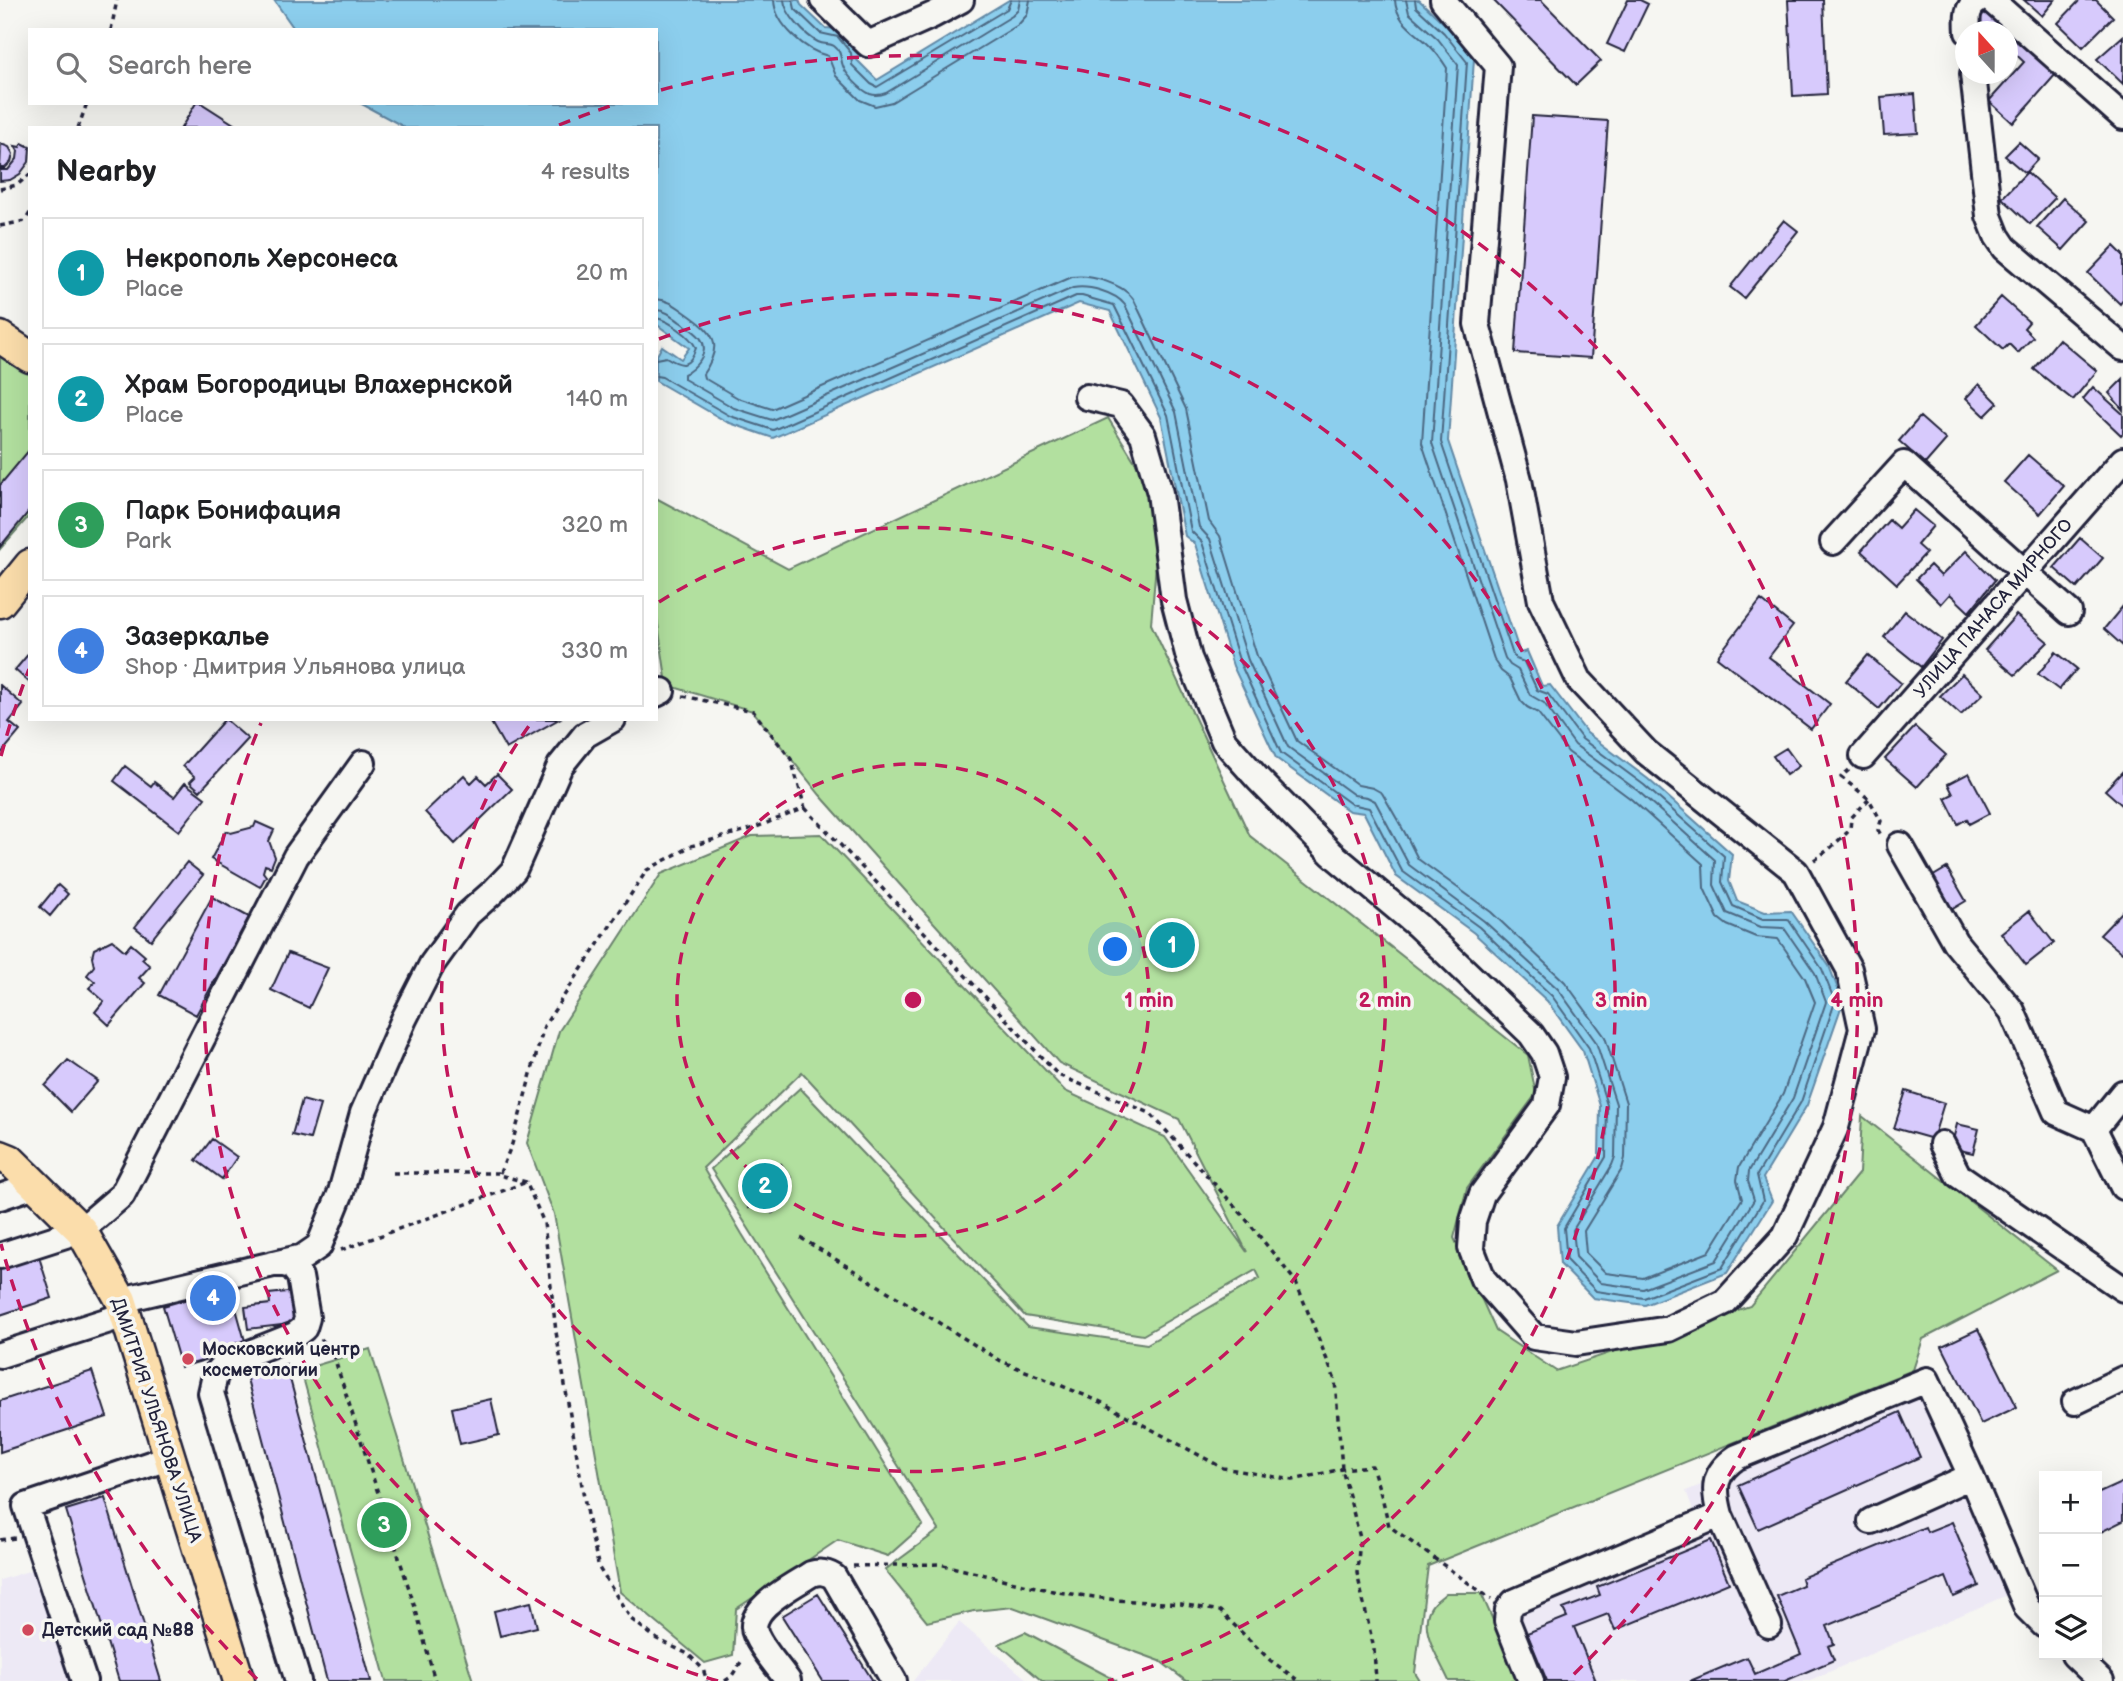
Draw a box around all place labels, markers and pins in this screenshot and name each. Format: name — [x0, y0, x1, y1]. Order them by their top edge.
pin: 1 — [1149, 919, 1195, 971]
centre of rings — [901, 988, 925, 1012]
pin: 2 — [742, 1160, 788, 1212]
pin: 4 — [190, 1272, 236, 1324]
place label: Московский центр косметологии — [202, 1339, 360, 1381]
marker: Московский центр косметологии — [180, 1351, 196, 1367]
pin: 3 — [361, 1499, 407, 1551]
place label: Детский сад №88 — [42, 1620, 194, 1641]
marker: Детский сад №88 — [20, 1622, 36, 1638]

